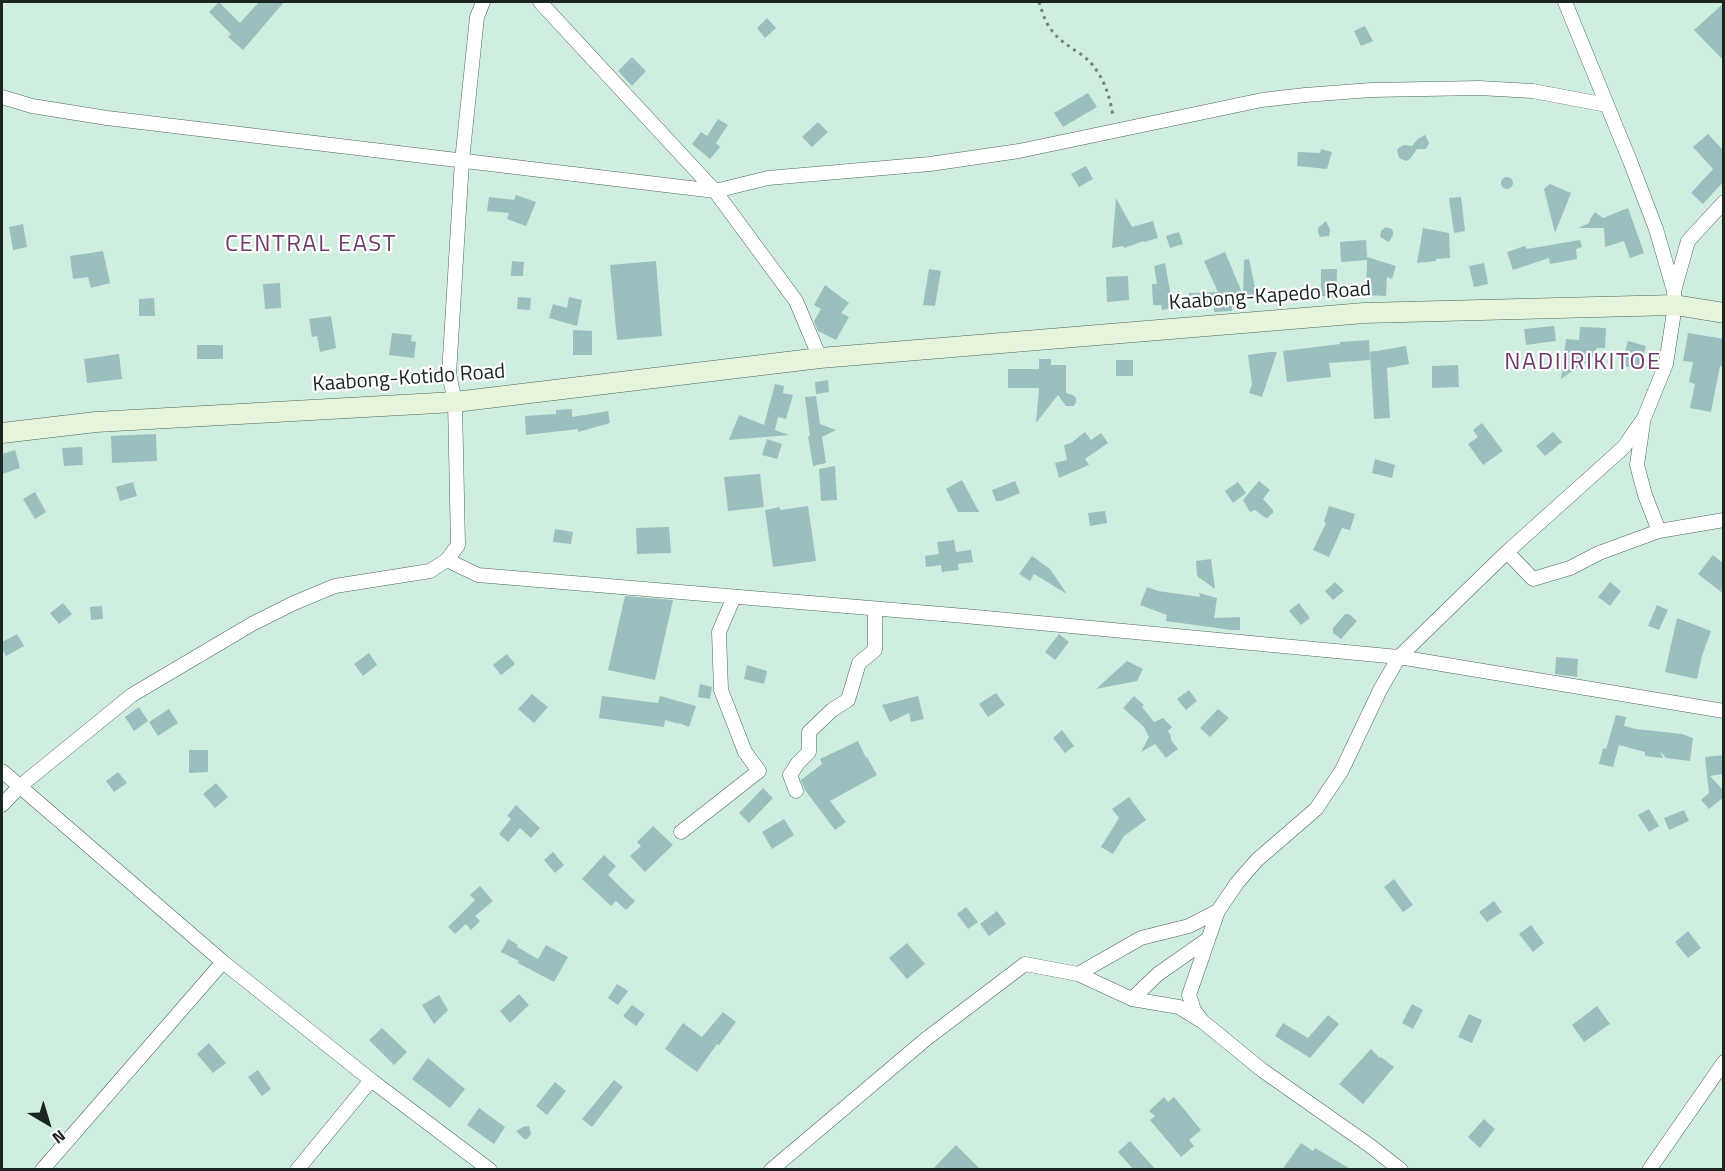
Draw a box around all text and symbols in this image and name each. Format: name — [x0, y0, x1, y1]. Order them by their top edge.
district label: CENTRAL EAST — [225, 231, 397, 259]
street label: Kaabong-Kapedo Road — [1168, 277, 1372, 317]
district label: NADIIRIKITOE — [1504, 349, 1662, 377]
street label: Kaabong-Kotido Road — [312, 360, 506, 398]
north arrow — [18, 1093, 78, 1153]
text: N — [47, 1124, 71, 1150]

